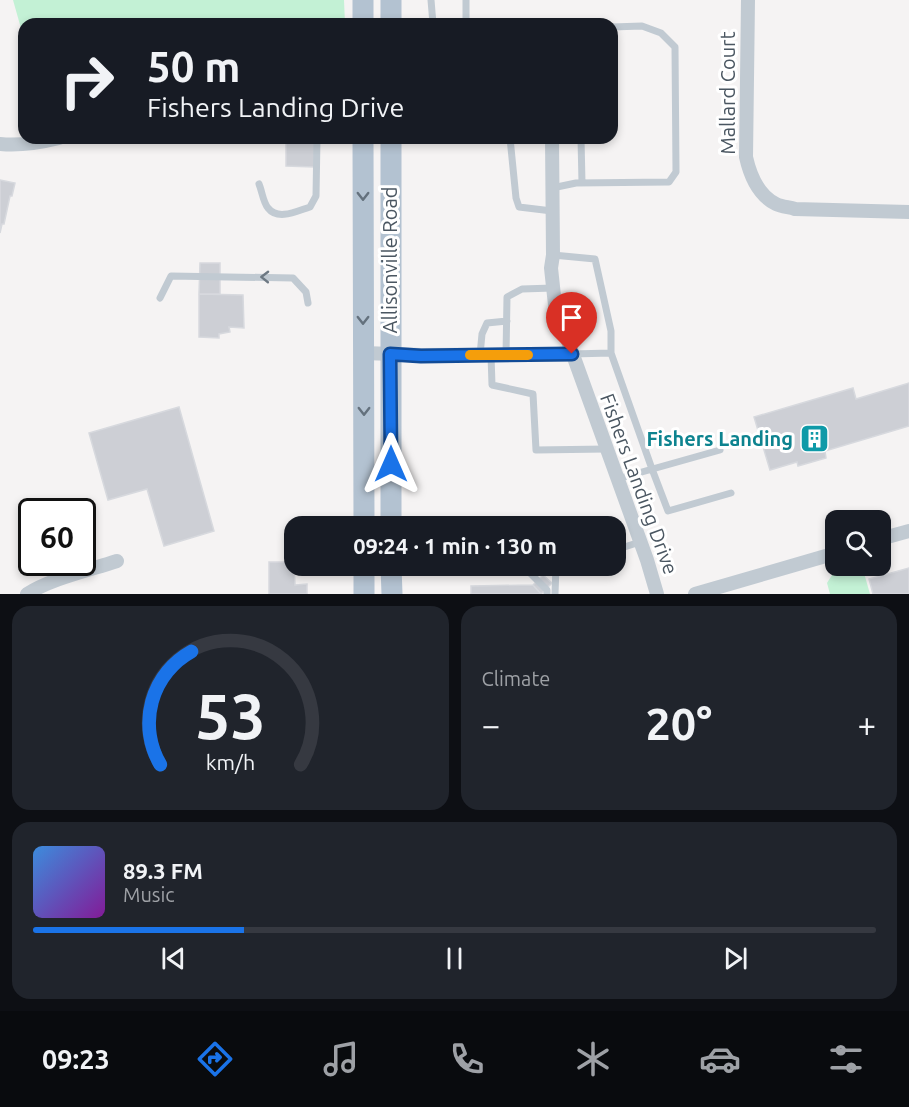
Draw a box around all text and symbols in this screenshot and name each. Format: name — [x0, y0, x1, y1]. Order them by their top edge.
street label: Mallard Court — [716, 31, 739, 155]
icon: right — [48, 42, 126, 120]
text: 50 m — [147, 43, 241, 90]
text: Fishers Landing Drive — [147, 92, 404, 122]
street label: Allisonville Road — [378, 187, 401, 333]
one-way arrow — [357, 192, 369, 201]
one-way arrow — [261, 271, 270, 284]
pin — [546, 292, 597, 354]
icon: arrive — [555, 301, 588, 334]
one-way arrow — [357, 315, 370, 324]
street label: Fishers Landing Drive — [596, 390, 683, 577]
one-way arrow — [358, 407, 370, 416]
building icon: Fishers Landing — [798, 423, 830, 455]
place label: Fishers Landing — [646, 427, 793, 450]
position arrow — [359, 432, 423, 496]
speed limit sign: 60 — [18, 498, 96, 576]
map controls — [825, 510, 891, 576]
button: search — [825, 510, 891, 576]
text: 09:24 · 1 min · 130 m — [353, 533, 557, 558]
text: Climate — [482, 667, 550, 690]
text: 53 — [195, 681, 265, 751]
text: 20° — [645, 698, 712, 749]
text: − — [482, 706, 500, 743]
text: + — [857, 706, 876, 743]
text: km/h — [205, 750, 255, 774]
text: 89.3 FM — [123, 858, 203, 883]
text: Music — [123, 883, 175, 906]
icon: previous — [157, 942, 190, 975]
icon: pause — [438, 942, 471, 975]
icon: next — [719, 942, 752, 975]
icon: directions — [194, 1038, 236, 1080]
icon: music — [320, 1038, 362, 1080]
icon: phone — [446, 1038, 488, 1080]
icon: climate — [572, 1038, 614, 1080]
icon: car — [699, 1038, 741, 1080]
icon: filters — [825, 1038, 867, 1080]
text: 09:23 — [42, 1044, 110, 1074]

